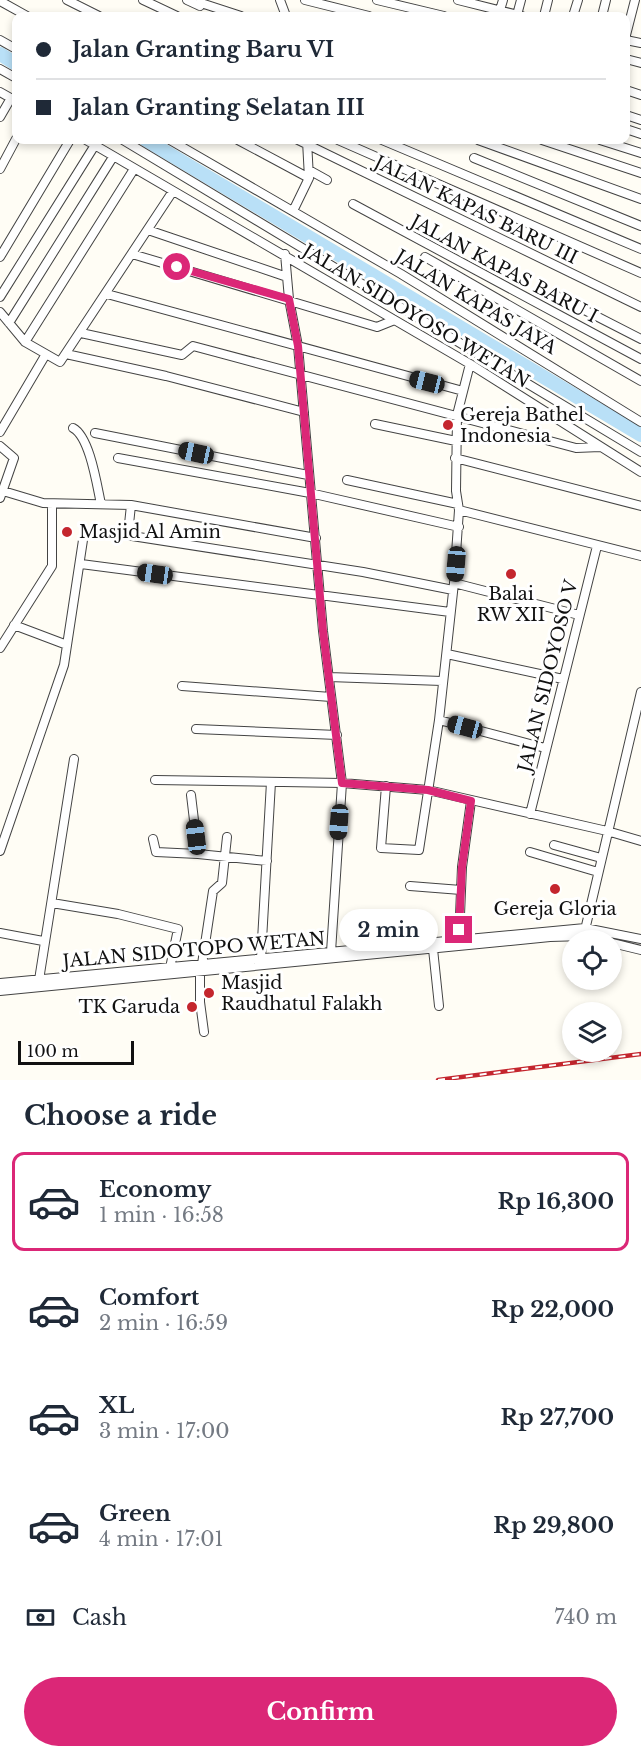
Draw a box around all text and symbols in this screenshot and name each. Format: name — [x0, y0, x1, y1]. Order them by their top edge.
text: Jalan Granting Baru VI — [72, 36, 334, 63]
text: Jalan Granting Selatan III — [72, 94, 365, 121]
street label: JALAN KAPAS BARU III — [371, 151, 581, 269]
street label: JALAN KAPAS BARU I — [407, 211, 601, 327]
street label: JALAN SIDOYOSO WETAN — [297, 238, 533, 393]
street label: JALAN KAPAS JAYA — [390, 244, 562, 359]
route start — [163, 253, 190, 280]
car — [407, 369, 447, 395]
place label: Gereja Bathel Indonesia — [460, 404, 584, 447]
marker: Gereja Bathel Indonesia — [441, 418, 455, 432]
car — [177, 440, 215, 466]
place label: Masjid Al Amin — [79, 521, 221, 543]
marker: Masjid Al Amin — [60, 525, 74, 539]
car — [445, 545, 467, 583]
car — [136, 563, 174, 585]
marker: Balai RW XII — [504, 567, 518, 581]
street label: JALAN SIDOYOSO V — [513, 577, 583, 776]
place label: Balai RW XII — [477, 583, 545, 626]
car — [445, 714, 485, 740]
car — [329, 803, 349, 841]
car — [185, 818, 207, 856]
marker: Gereja Gloria — [548, 882, 562, 896]
place label: Gereja Gloria — [493, 898, 617, 920]
callout: 2 min — [339, 909, 438, 951]
route end — [445, 916, 472, 943]
text: 2 min — [357, 918, 420, 942]
street label: JALAN SIDOTOPO WETAN — [60, 928, 326, 973]
map controls — [562, 930, 622, 1062]
button: locate — [562, 930, 622, 990]
place label: Masjid Raudhatul Falakh — [221, 972, 382, 1015]
marker: Masjid Raudhatul Falakh — [202, 986, 216, 1000]
place label: TK Garuda — [78, 996, 180, 1018]
marker: TK Garuda — [185, 1000, 199, 1014]
button: layers — [562, 1002, 622, 1062]
scale bar — [18, 1038, 134, 1066]
text: 100 m — [27, 1041, 79, 1061]
text: Choose a ride — [24, 1099, 217, 1132]
icon: car — [27, 1175, 81, 1229]
text: Economy — [99, 1176, 211, 1203]
text: Rp 16,300 — [497, 1188, 614, 1215]
text: 1 min · 16:58 — [99, 1203, 224, 1227]
icon: car — [27, 1283, 81, 1337]
text: Comfort — [99, 1284, 199, 1311]
text: Rp 22,000 — [491, 1296, 614, 1323]
text: 2 min · 16:59 — [99, 1311, 228, 1335]
icon: car — [27, 1391, 81, 1445]
text: XL — [99, 1392, 134, 1419]
text: Rp 27,700 — [500, 1404, 614, 1431]
text: 3 min · 17:00 — [99, 1419, 230, 1443]
icon: car — [27, 1499, 81, 1553]
text: Green — [99, 1500, 171, 1527]
text: Rp 29,800 — [493, 1512, 614, 1539]
text: 4 min · 17:01 — [99, 1527, 224, 1551]
icon: cash — [24, 1601, 57, 1634]
text: Cash — [72, 1604, 127, 1631]
text: 740 m — [554, 1605, 617, 1629]
button: Confirm — [24, 1677, 617, 1746]

